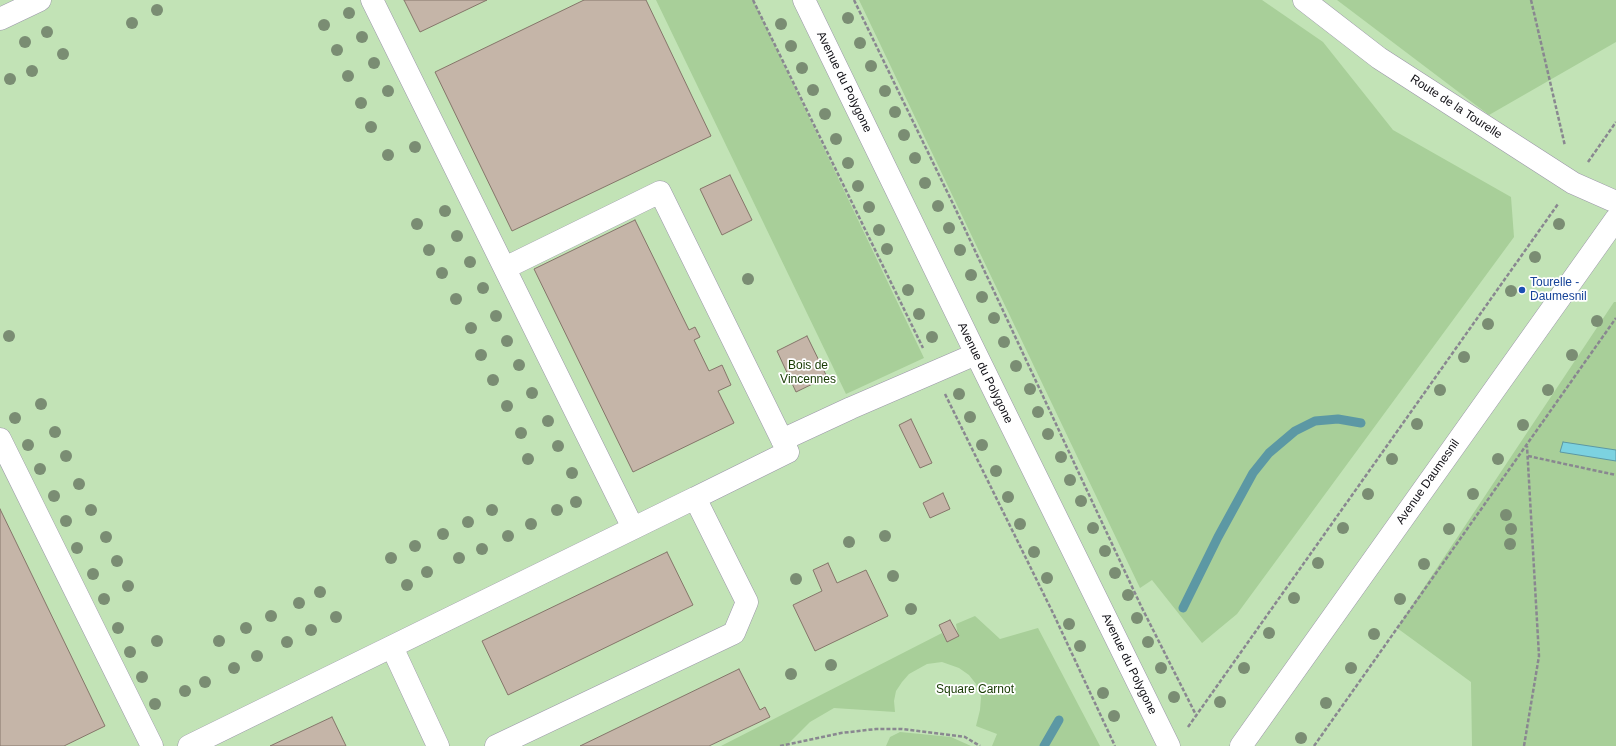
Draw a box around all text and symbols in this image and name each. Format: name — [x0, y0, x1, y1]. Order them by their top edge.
street label: Avenue du Polygone — [813, 29, 875, 135]
street label: Route de la Tourelle — [1407, 72, 1505, 142]
place label: Tourelle - Daumesnil — [1530, 276, 1587, 304]
marker: Tourelle - Daumesnil — [1517, 285, 1527, 295]
street label: Avenue du Polygone — [954, 320, 1016, 426]
park label: Bois de Vincennes — [780, 359, 836, 387]
street label: Avenue Daumesnil — [1393, 437, 1463, 527]
street label: Avenue du Polygone — [1098, 611, 1160, 717]
park label: Square Carnot — [936, 683, 1014, 697]

